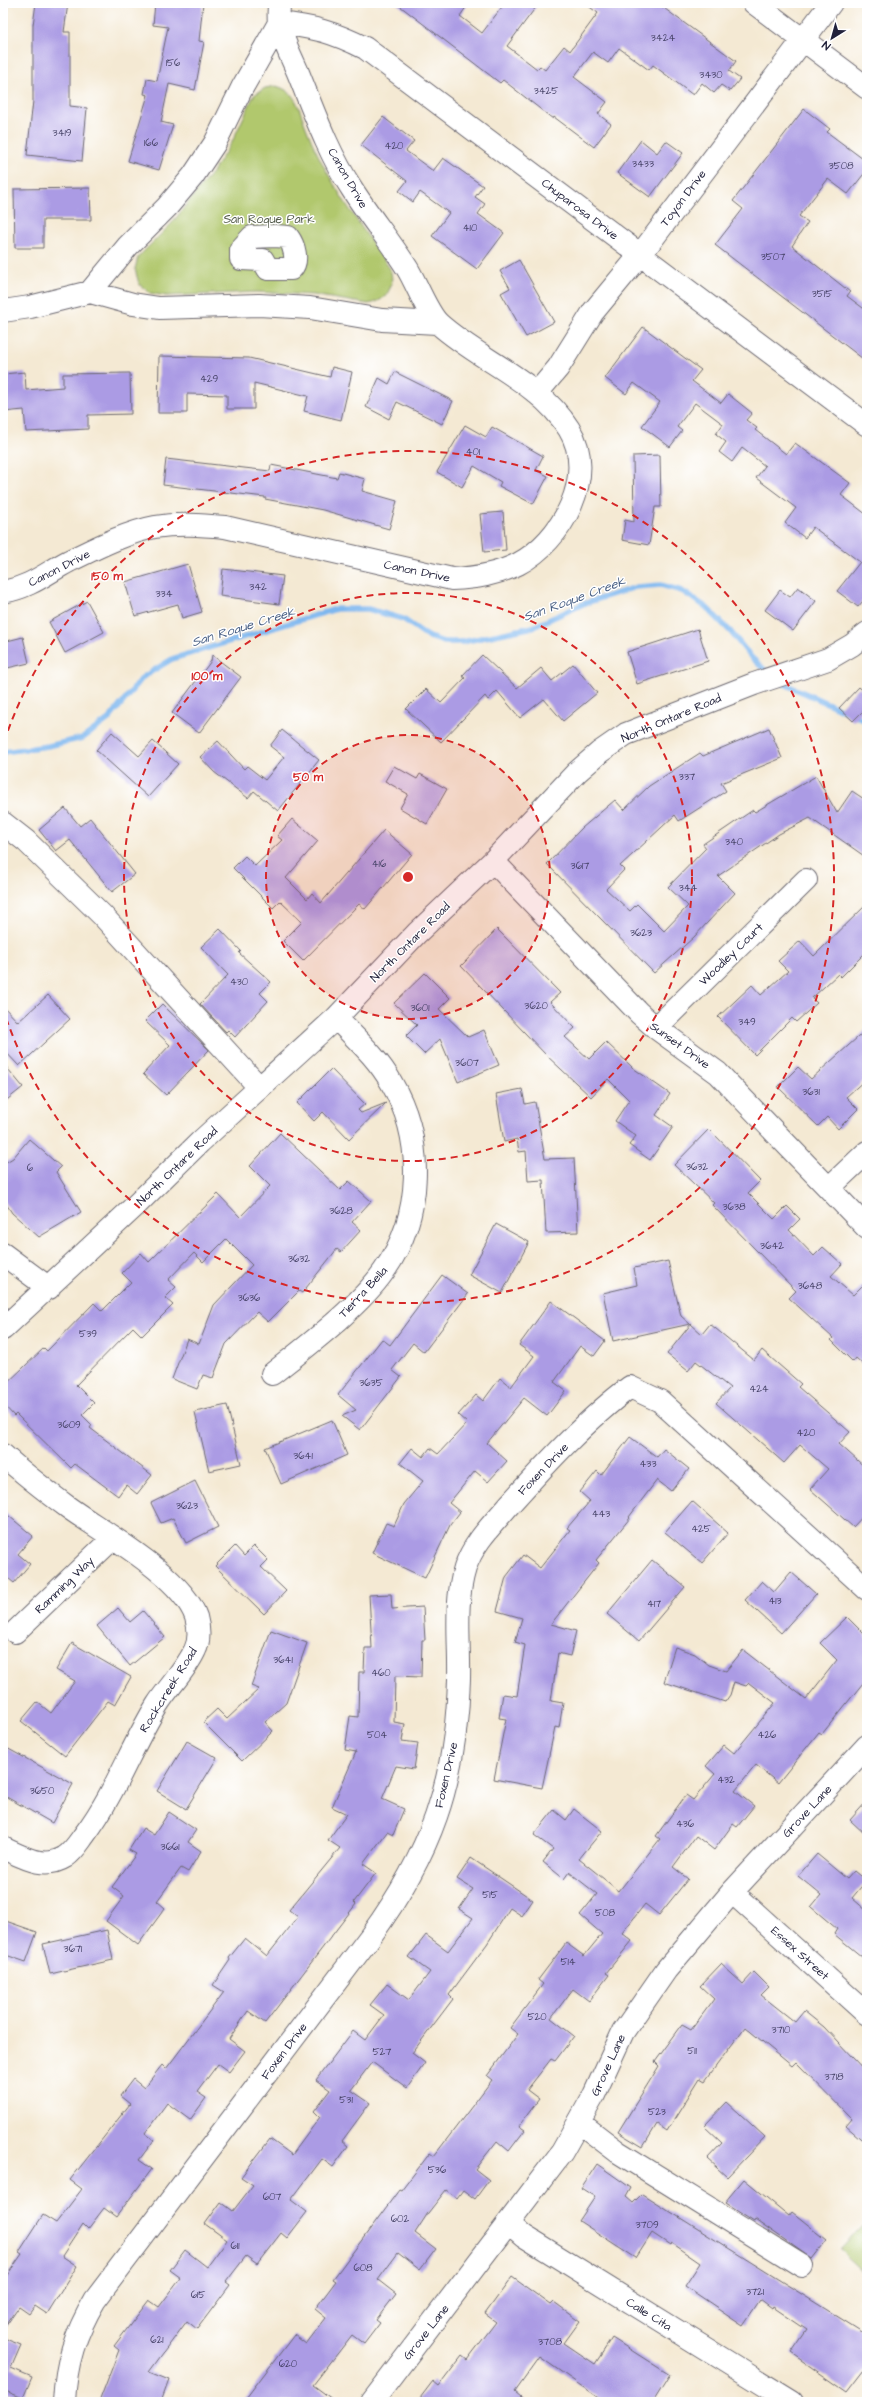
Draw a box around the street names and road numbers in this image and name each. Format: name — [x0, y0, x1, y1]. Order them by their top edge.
street label: Canon Drive — [323, 145, 372, 212]
street label: Toyon Drive — [656, 166, 712, 231]
street label: Chuparosa Drive — [538, 175, 622, 244]
street label: Canon Drive — [25, 545, 93, 591]
street label: Canon Drive — [382, 556, 452, 587]
street label: North Ontare Road — [619, 690, 724, 747]
street label: North Ontare Road — [367, 899, 454, 986]
street label: Woodley Court — [695, 919, 768, 990]
street label: Sunset Drive — [646, 1018, 714, 1073]
street label: North Ontare Road — [133, 1123, 222, 1210]
street label: Tierra Bella — [335, 1263, 392, 1322]
street label: Foxen Drive — [514, 1439, 573, 1499]
street label: Ramming Way — [31, 1553, 99, 1619]
street label: Rockcreek Road — [135, 1645, 201, 1736]
street label: Foxen Drive — [431, 1740, 462, 1810]
street label: Grove Lane — [779, 1781, 836, 1841]
street label: Essex Street — [767, 1923, 833, 1984]
street label: Foxen Drive — [257, 2019, 312, 2083]
street label: Grove Lane — [587, 2031, 630, 2099]
street label: Calle Cita — [623, 2294, 675, 2335]
street label: Grove Lane — [399, 2301, 454, 2364]

